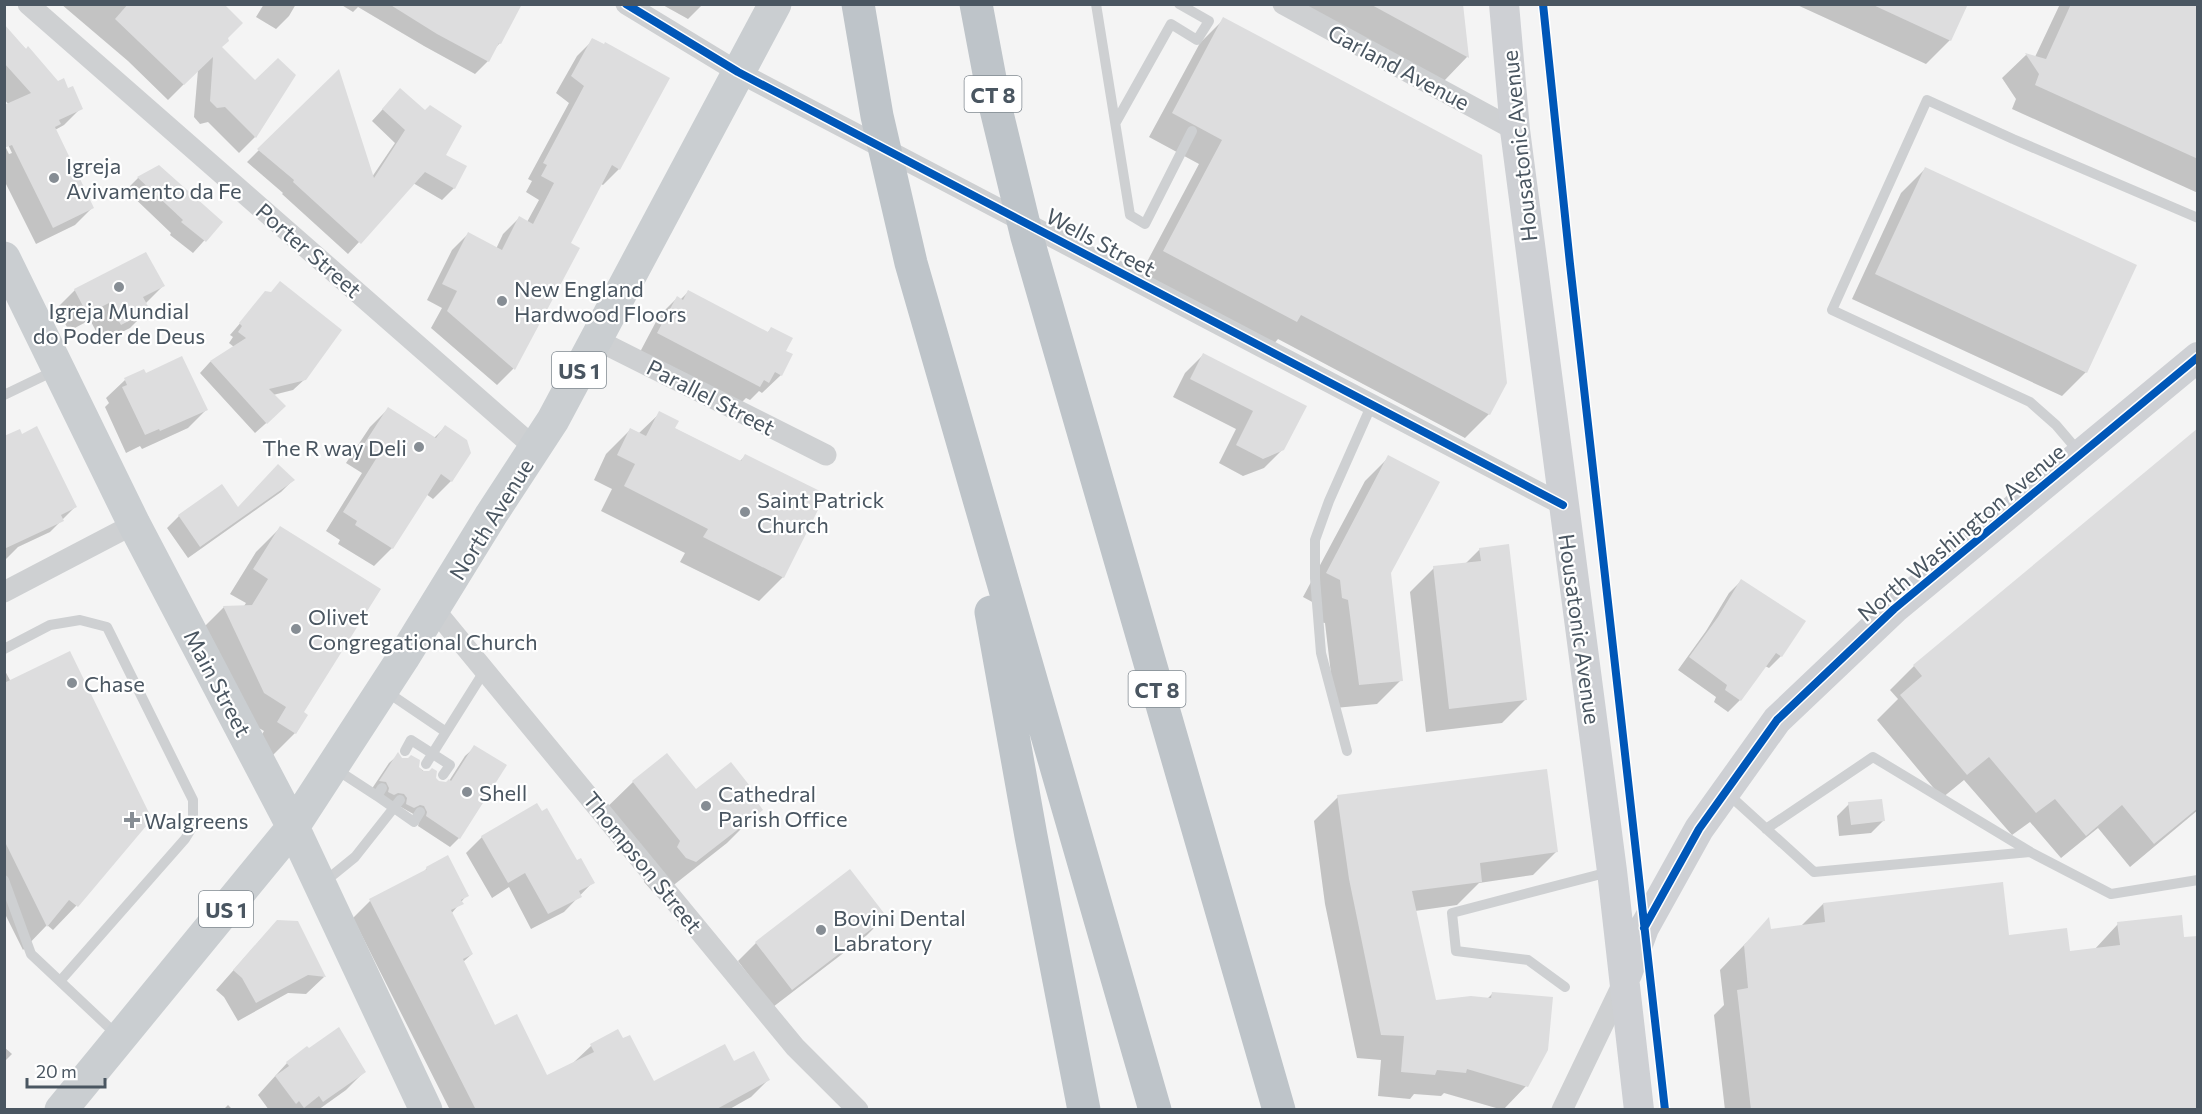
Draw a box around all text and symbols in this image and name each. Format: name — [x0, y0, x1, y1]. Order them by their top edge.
street label: Garland Avenue — [1324, 18, 1474, 116]
street label: Housatonic Avenue — [1496, 49, 1542, 243]
road number: CT 8 — [964, 76, 1022, 112]
place label: Igreja Avivamento da Fe — [66, 152, 242, 204]
marker: Igreja Avivamento da Fe — [47, 171, 61, 185]
street label: Porter Street — [251, 197, 367, 303]
street label: Wells Street — [1042, 202, 1160, 282]
place label: New England Hardwood Floors — [514, 275, 686, 327]
marker: Igreja Mundial do Poder de Deus — [112, 280, 126, 294]
marker: New England Hardwood Floors — [495, 294, 509, 308]
place label: Igreja Mundial do Poder de Deus — [33, 297, 205, 349]
road number: US 1 — [552, 352, 606, 388]
street label: Parallel Street — [642, 353, 780, 441]
place label: The R way Deli — [262, 434, 407, 461]
street label: North Washington Avenue — [1852, 437, 2070, 627]
marker: The R way Deli — [412, 440, 426, 454]
street label: North Avenue — [443, 453, 539, 585]
place label: Saint Patrick Church — [757, 486, 885, 538]
marker: Saint Patrick Church — [738, 505, 752, 519]
street label: Housatonic Avenue — [1553, 532, 1607, 726]
place label: Olivet Congregational Church — [308, 603, 538, 655]
marker: Olivet Congregational Church — [289, 622, 303, 636]
street label: Main Street — [179, 625, 257, 741]
place label: Chase — [84, 670, 145, 697]
road number: CT 8 — [1128, 671, 1186, 707]
marker: Chase — [65, 676, 79, 690]
place label: Shell — [479, 779, 527, 806]
place label: Cathedral Parish Office — [718, 780, 848, 832]
marker: Shell — [460, 785, 474, 799]
street label: Thompson Street — [578, 786, 708, 938]
marker: Cathedral Parish Office — [699, 799, 713, 813]
place label: Walgreens — [144, 807, 249, 834]
marker: Walgreens — [125, 813, 139, 827]
road number: US 1 — [199, 891, 253, 927]
place label: Bovini Dental Labratory — [833, 904, 966, 956]
marker: Bovini Dental Labratory — [814, 923, 828, 937]
scale bar — [27, 1051, 105, 1089]
text: 20 m — [36, 1060, 77, 1082]

